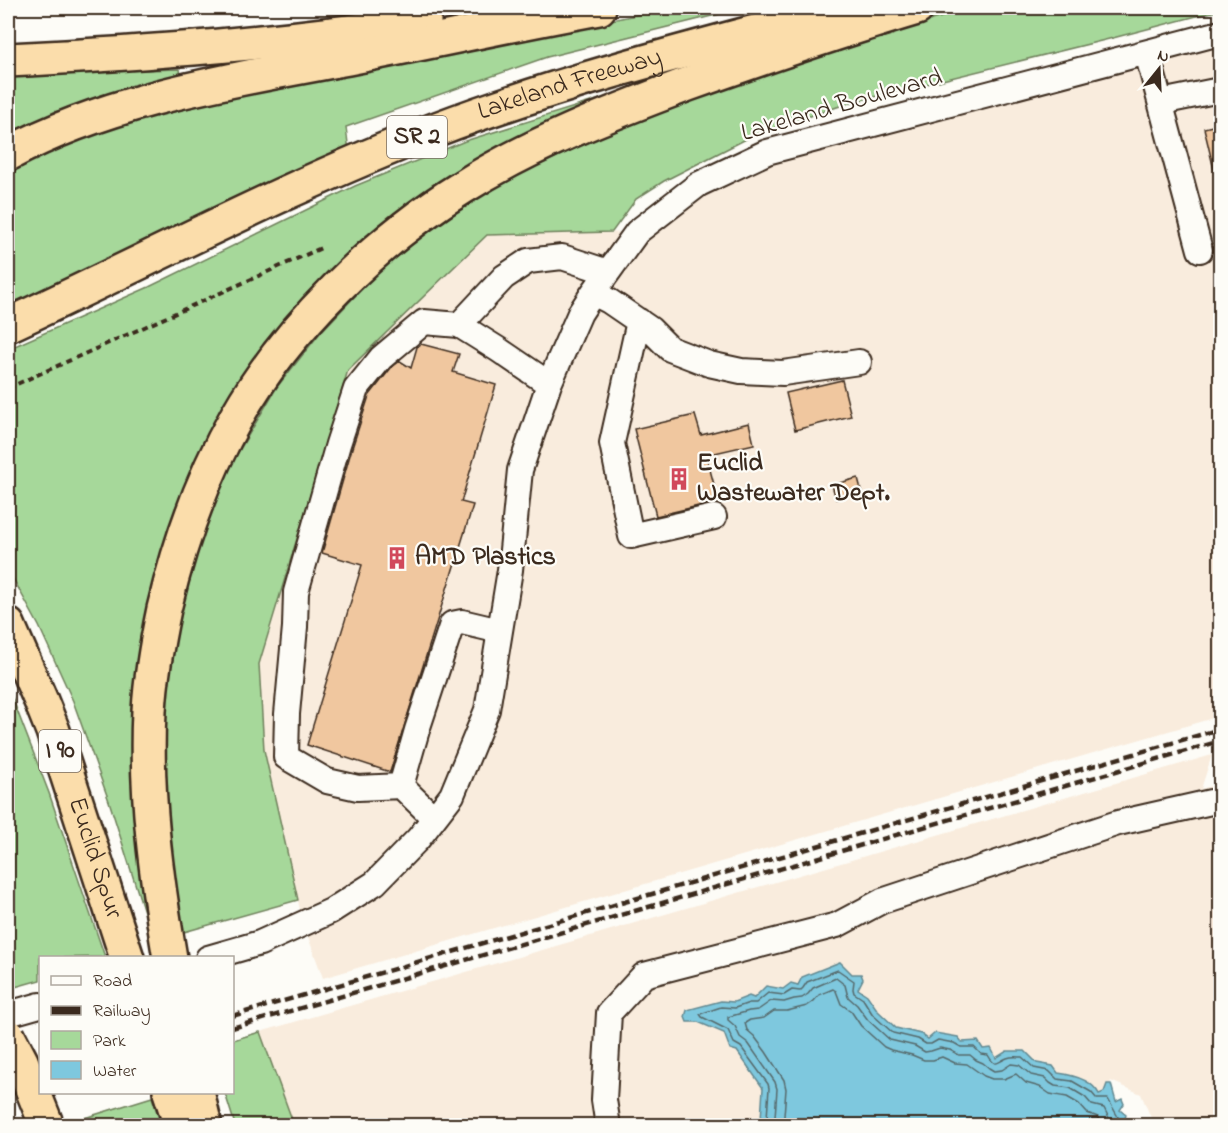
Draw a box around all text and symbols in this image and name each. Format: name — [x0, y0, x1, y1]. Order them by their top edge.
street label: Lakeland Freeway — [473, 39, 666, 132]
north arrow — [1129, 39, 1189, 99]
text: N — [1154, 44, 1172, 70]
street label: Lakeland Boulevard — [737, 59, 947, 153]
road number: SR 2 — [387, 116, 447, 158]
place label: Euclid Wastewater Dept. — [697, 445, 890, 513]
building icon: Euclid Wastewater Dept. — [666, 466, 692, 492]
place label: AMD Plastics — [415, 539, 556, 577]
building icon: AMD Plastics — [384, 545, 410, 571]
road number: I 90 — [39, 730, 81, 772]
street label: Euclid Spur — [57, 792, 132, 925]
legend — [39, 956, 234, 1094]
text: Road — [93, 969, 132, 995]
text: Railway — [93, 999, 150, 1025]
text: Park — [93, 1029, 126, 1055]
text: Water — [93, 1059, 137, 1085]

